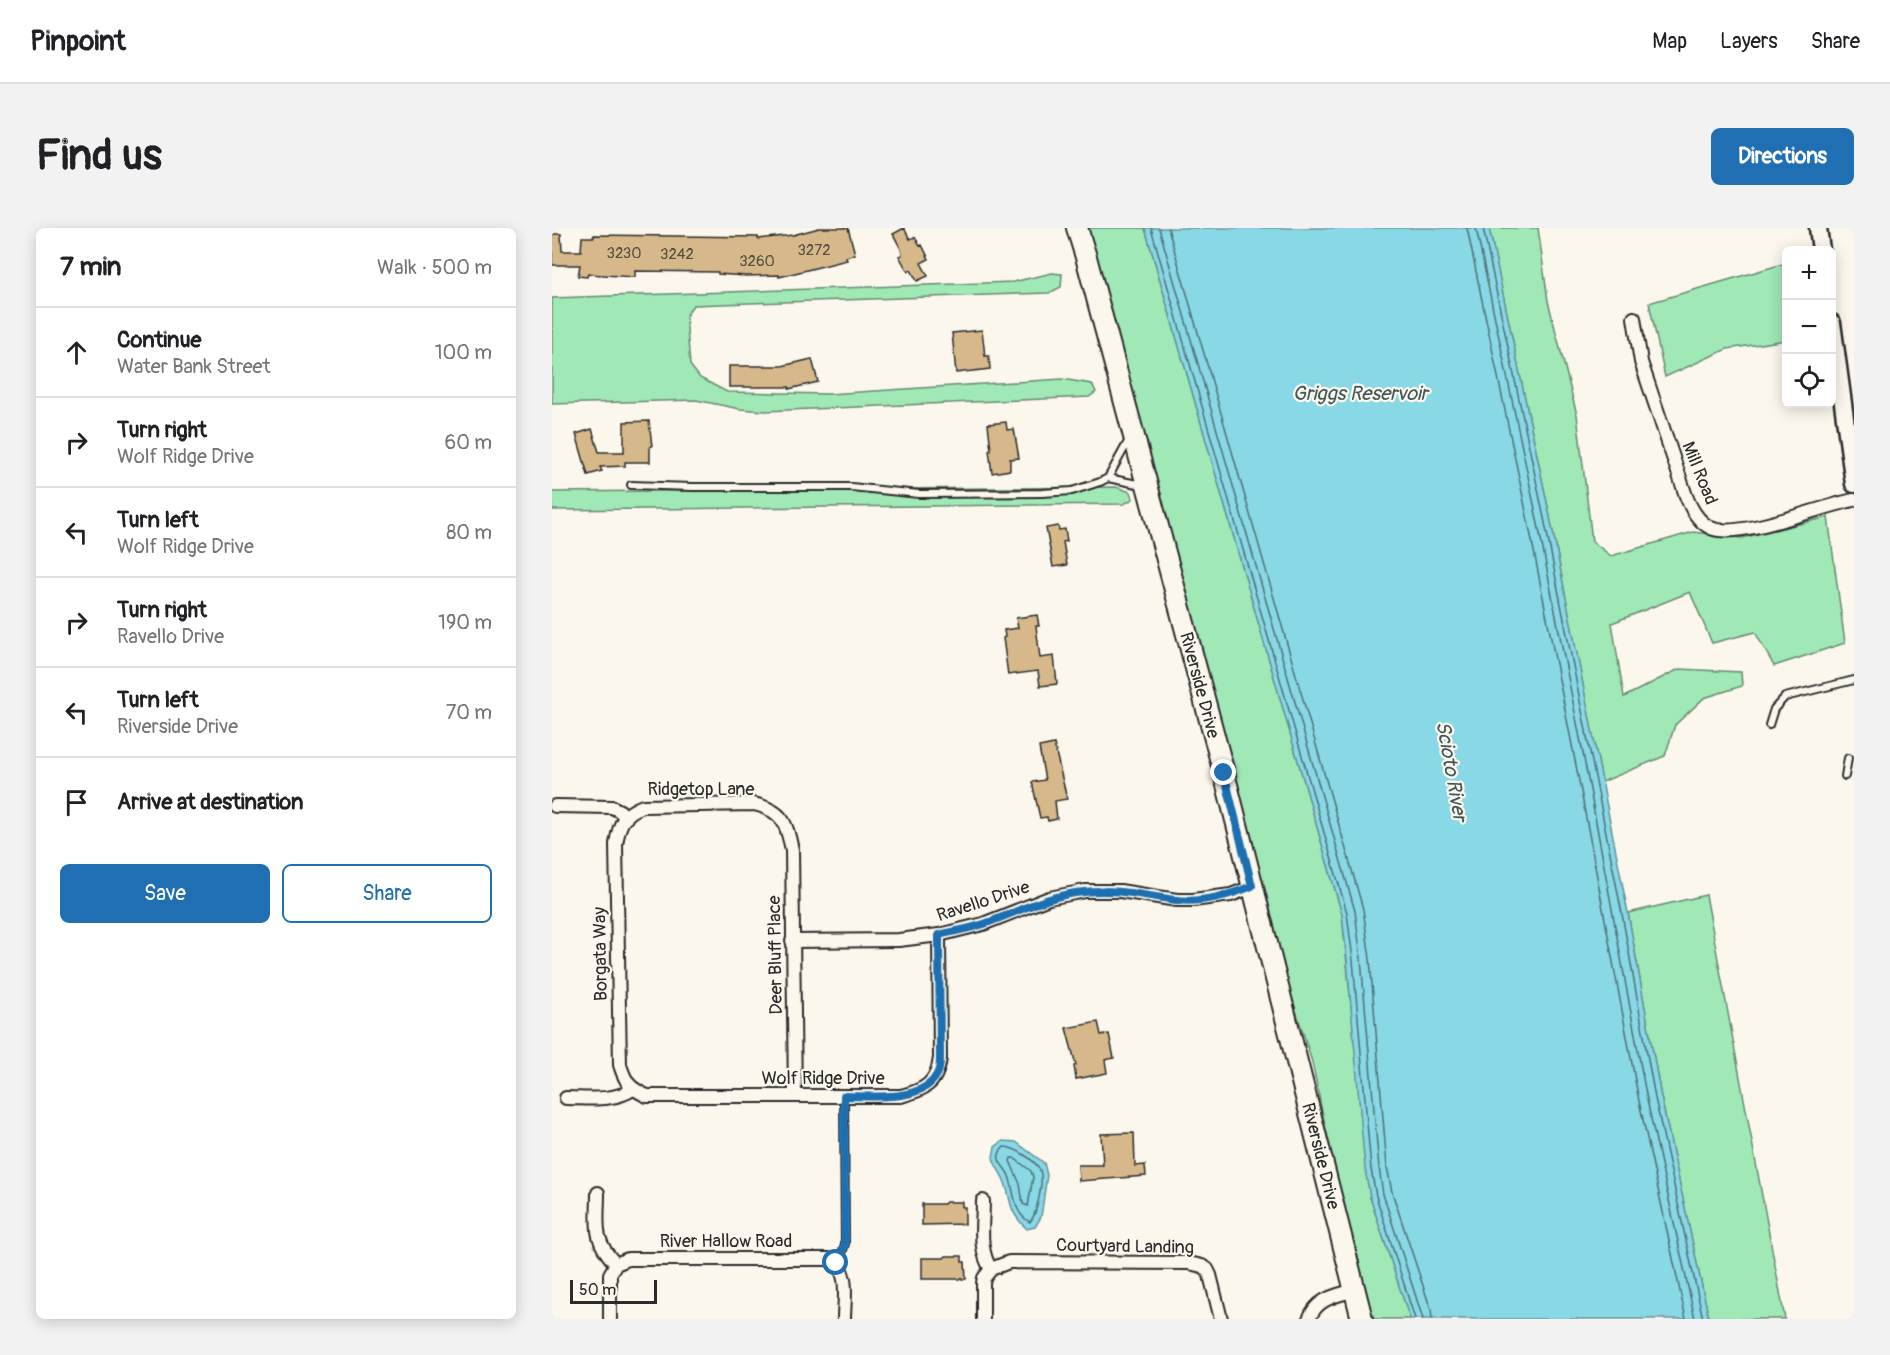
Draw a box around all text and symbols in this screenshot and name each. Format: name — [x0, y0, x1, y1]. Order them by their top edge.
text: Pinpoint — [30, 24, 126, 59]
text: Map — [1652, 28, 1687, 55]
text: Layers — [1720, 28, 1778, 55]
text: Share — [1811, 28, 1860, 55]
button: Directions — [1711, 128, 1854, 185]
text: Find us — [36, 130, 162, 182]
house number: 3272 — [797, 241, 831, 260]
house number: 3230 — [607, 244, 641, 263]
house number: 3242 — [660, 245, 694, 264]
map controls — [1782, 246, 1836, 408]
button: + — [1782, 246, 1836, 300]
text: 7 min — [60, 251, 122, 283]
house number: 3260 — [739, 252, 775, 271]
text: Walk · 500 m — [377, 255, 492, 280]
button: − — [1782, 300, 1836, 354]
text: Continue — [117, 326, 201, 354]
icon: ahead — [60, 336, 93, 369]
text: 100 m — [435, 340, 492, 365]
text: Water Bank Street — [117, 354, 270, 379]
button: locate — [1782, 354, 1836, 408]
water label: Griggs Reservoir — [1292, 381, 1430, 406]
text: Turn right — [117, 416, 207, 444]
icon: right — [60, 426, 93, 459]
text: 60 m — [445, 430, 492, 455]
street label: Mill Road — [1677, 438, 1723, 508]
text: Wolf Ridge Drive — [117, 444, 254, 469]
text: Turn left — [117, 506, 199, 534]
icon: left — [60, 516, 93, 549]
text: 80 m — [446, 520, 492, 545]
text: Wolf Ridge Drive — [117, 534, 254, 559]
text: Turn right — [117, 596, 207, 624]
icon: right — [60, 606, 93, 639]
text: 190 m — [438, 610, 492, 635]
text: Ravello Drive — [117, 624, 224, 649]
street label: Riverside Drive — [1174, 629, 1225, 741]
text: Turn left — [117, 686, 199, 714]
icon: left — [60, 696, 93, 729]
text: 70 m — [446, 700, 492, 725]
text: Riverside Drive — [117, 714, 238, 739]
water label: Scioto River — [1430, 719, 1473, 826]
route end — [1210, 759, 1236, 785]
street label: Ridgetop Lane — [648, 778, 755, 801]
icon: arrive — [60, 786, 93, 819]
text: Arrive at destination — [117, 788, 303, 816]
button: Save — [60, 864, 270, 923]
button: Share — [282, 864, 492, 923]
street label: Ravello Drive — [934, 876, 1033, 927]
street label: Deer Bluff Place — [763, 895, 788, 1015]
street label: Borgata Way — [588, 906, 613, 1001]
street label: Wolf Ridge Drive — [761, 1067, 885, 1090]
street label: Riverside Drive — [1296, 1100, 1345, 1212]
street label: River Hallow Road — [660, 1230, 792, 1253]
street label: Courtyard Landing — [1056, 1234, 1194, 1259]
route start — [822, 1249, 848, 1275]
scale bar — [570, 1277, 657, 1304]
text: 50 m — [579, 1280, 616, 1300]

